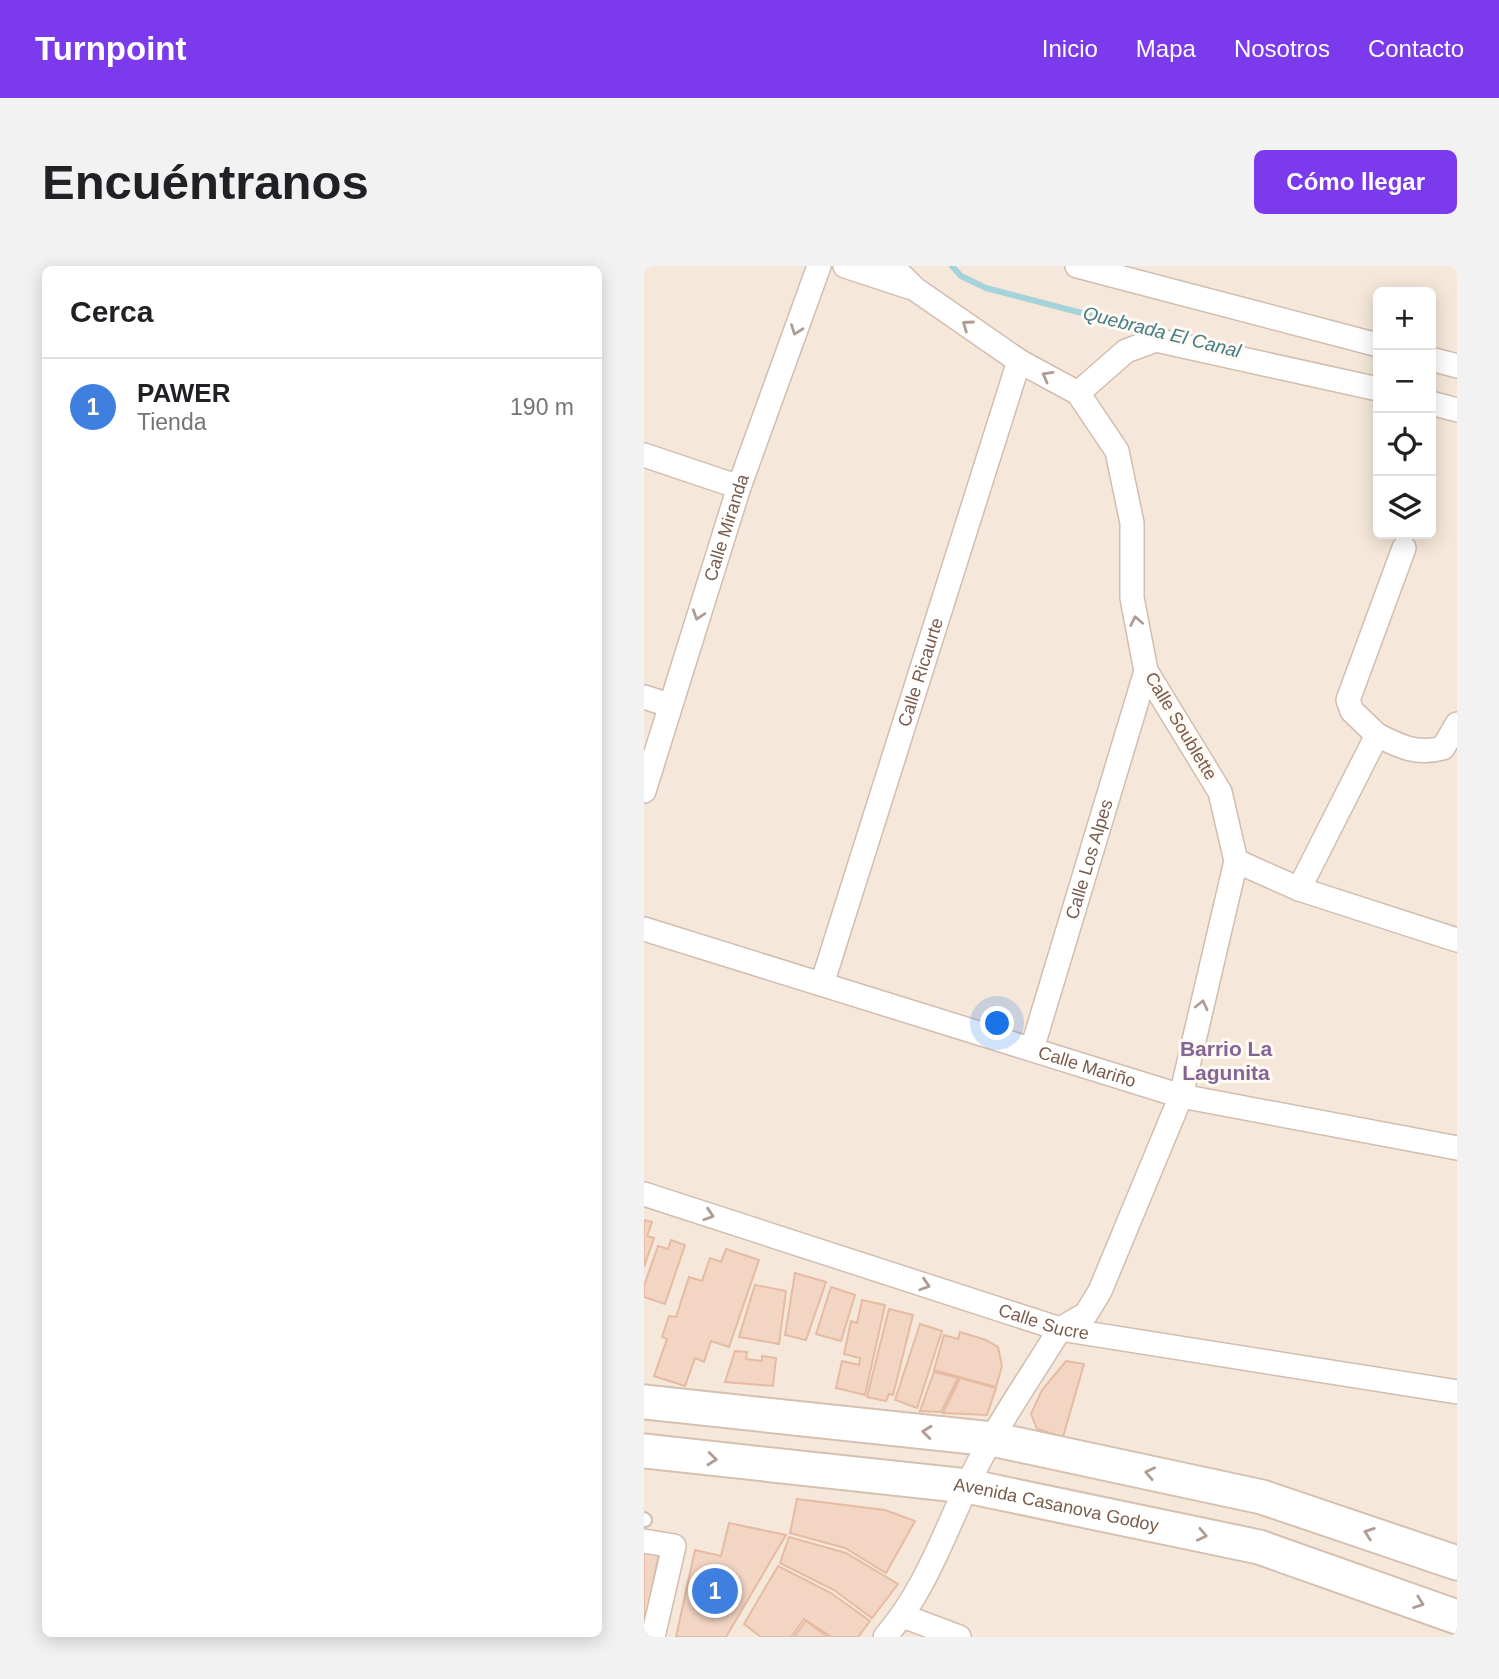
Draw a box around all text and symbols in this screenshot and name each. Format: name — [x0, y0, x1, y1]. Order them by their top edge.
text: Turnpoint — [35, 30, 187, 67]
text: Inicio — [1042, 35, 1098, 62]
text: Mapa — [1136, 35, 1196, 62]
text: Nosotros — [1234, 35, 1330, 62]
text: Contacto — [1368, 35, 1464, 62]
button: Cómo llegar — [1254, 150, 1457, 214]
text: Encuéntranos — [42, 155, 369, 209]
map controls — [1373, 287, 1436, 539]
button: + — [1373, 287, 1436, 350]
text: Cerca — [70, 295, 153, 328]
water label: Quebrada El Canal — [1081, 302, 1244, 362]
one-way arrow — [962, 321, 975, 333]
one-way arrow — [790, 324, 804, 336]
button: − — [1373, 350, 1436, 413]
one-way arrow — [1042, 371, 1055, 384]
text: PAWER — [137, 378, 230, 408]
text: 1 — [87, 394, 99, 420]
text: 190 m — [510, 394, 574, 420]
text: Tienda — [137, 409, 206, 435]
button: locate — [1373, 413, 1436, 476]
street label: Calle Miranda — [700, 470, 753, 584]
button: layers — [1373, 476, 1436, 539]
one-way arrow — [692, 608, 706, 620]
street label: Calle Ricaurte — [894, 615, 947, 729]
one-way arrow — [1129, 615, 1144, 627]
street label: Calle Soublette — [1141, 669, 1221, 783]
street label: Calle Los Alpes — [1062, 797, 1117, 922]
one-way arrow — [1194, 1000, 1208, 1012]
your location — [980, 1006, 1014, 1040]
district label: Barrio La Lagunita — [1180, 1037, 1272, 1084]
street label: Calle Mariño — [1036, 1042, 1138, 1091]
one-way arrow — [702, 1207, 715, 1221]
one-way arrow — [919, 1277, 931, 1291]
street label: Calle Sucre — [996, 1300, 1090, 1343]
one-way arrow — [921, 1424, 933, 1439]
one-way arrow — [706, 1451, 718, 1466]
one-way arrow — [1144, 1466, 1156, 1481]
street label: Avenida Casanova Godoy — [953, 1475, 1160, 1536]
one-way arrow — [1196, 1526, 1208, 1541]
one-way arrow — [1364, 1527, 1376, 1541]
pin: 1 — [692, 1565, 738, 1617]
one-way arrow — [1412, 1595, 1424, 1609]

